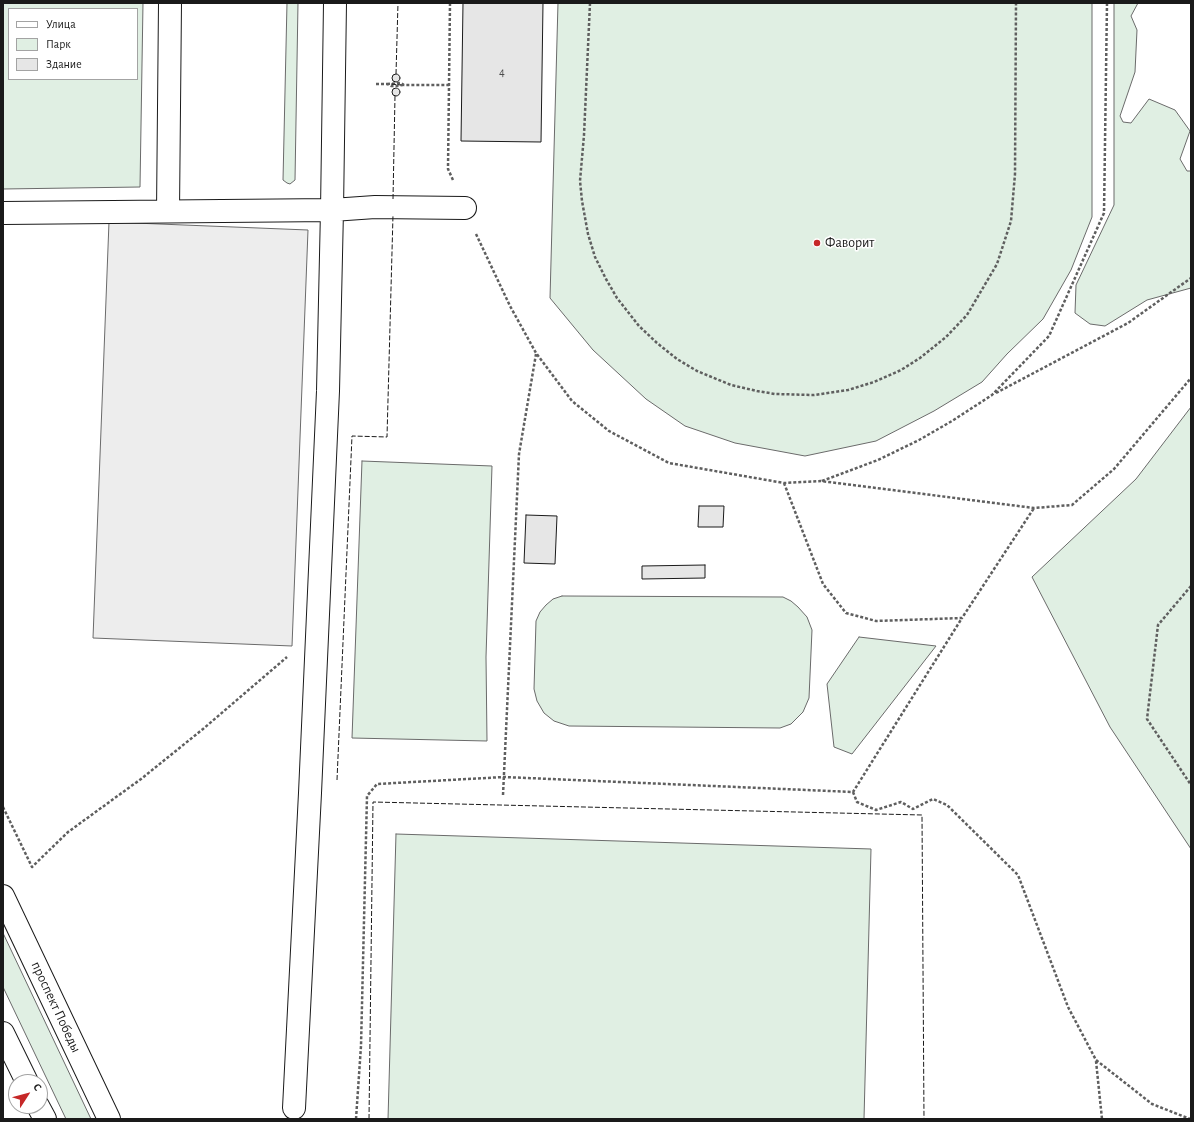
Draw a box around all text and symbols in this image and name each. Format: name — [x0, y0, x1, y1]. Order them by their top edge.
legend — [8, 8, 138, 80]
text: Улица — [46, 18, 76, 30]
text: Парк — [46, 38, 71, 50]
text: Здание — [46, 58, 82, 70]
house number: 4 — [499, 65, 505, 79]
place label: Фаворит — [825, 235, 874, 251]
marker: Фаворит — [812, 238, 822, 248]
street label: проспект Победы — [27, 959, 85, 1055]
north arrow — [8, 1074, 48, 1114]
text: С — [31, 1082, 44, 1093]

